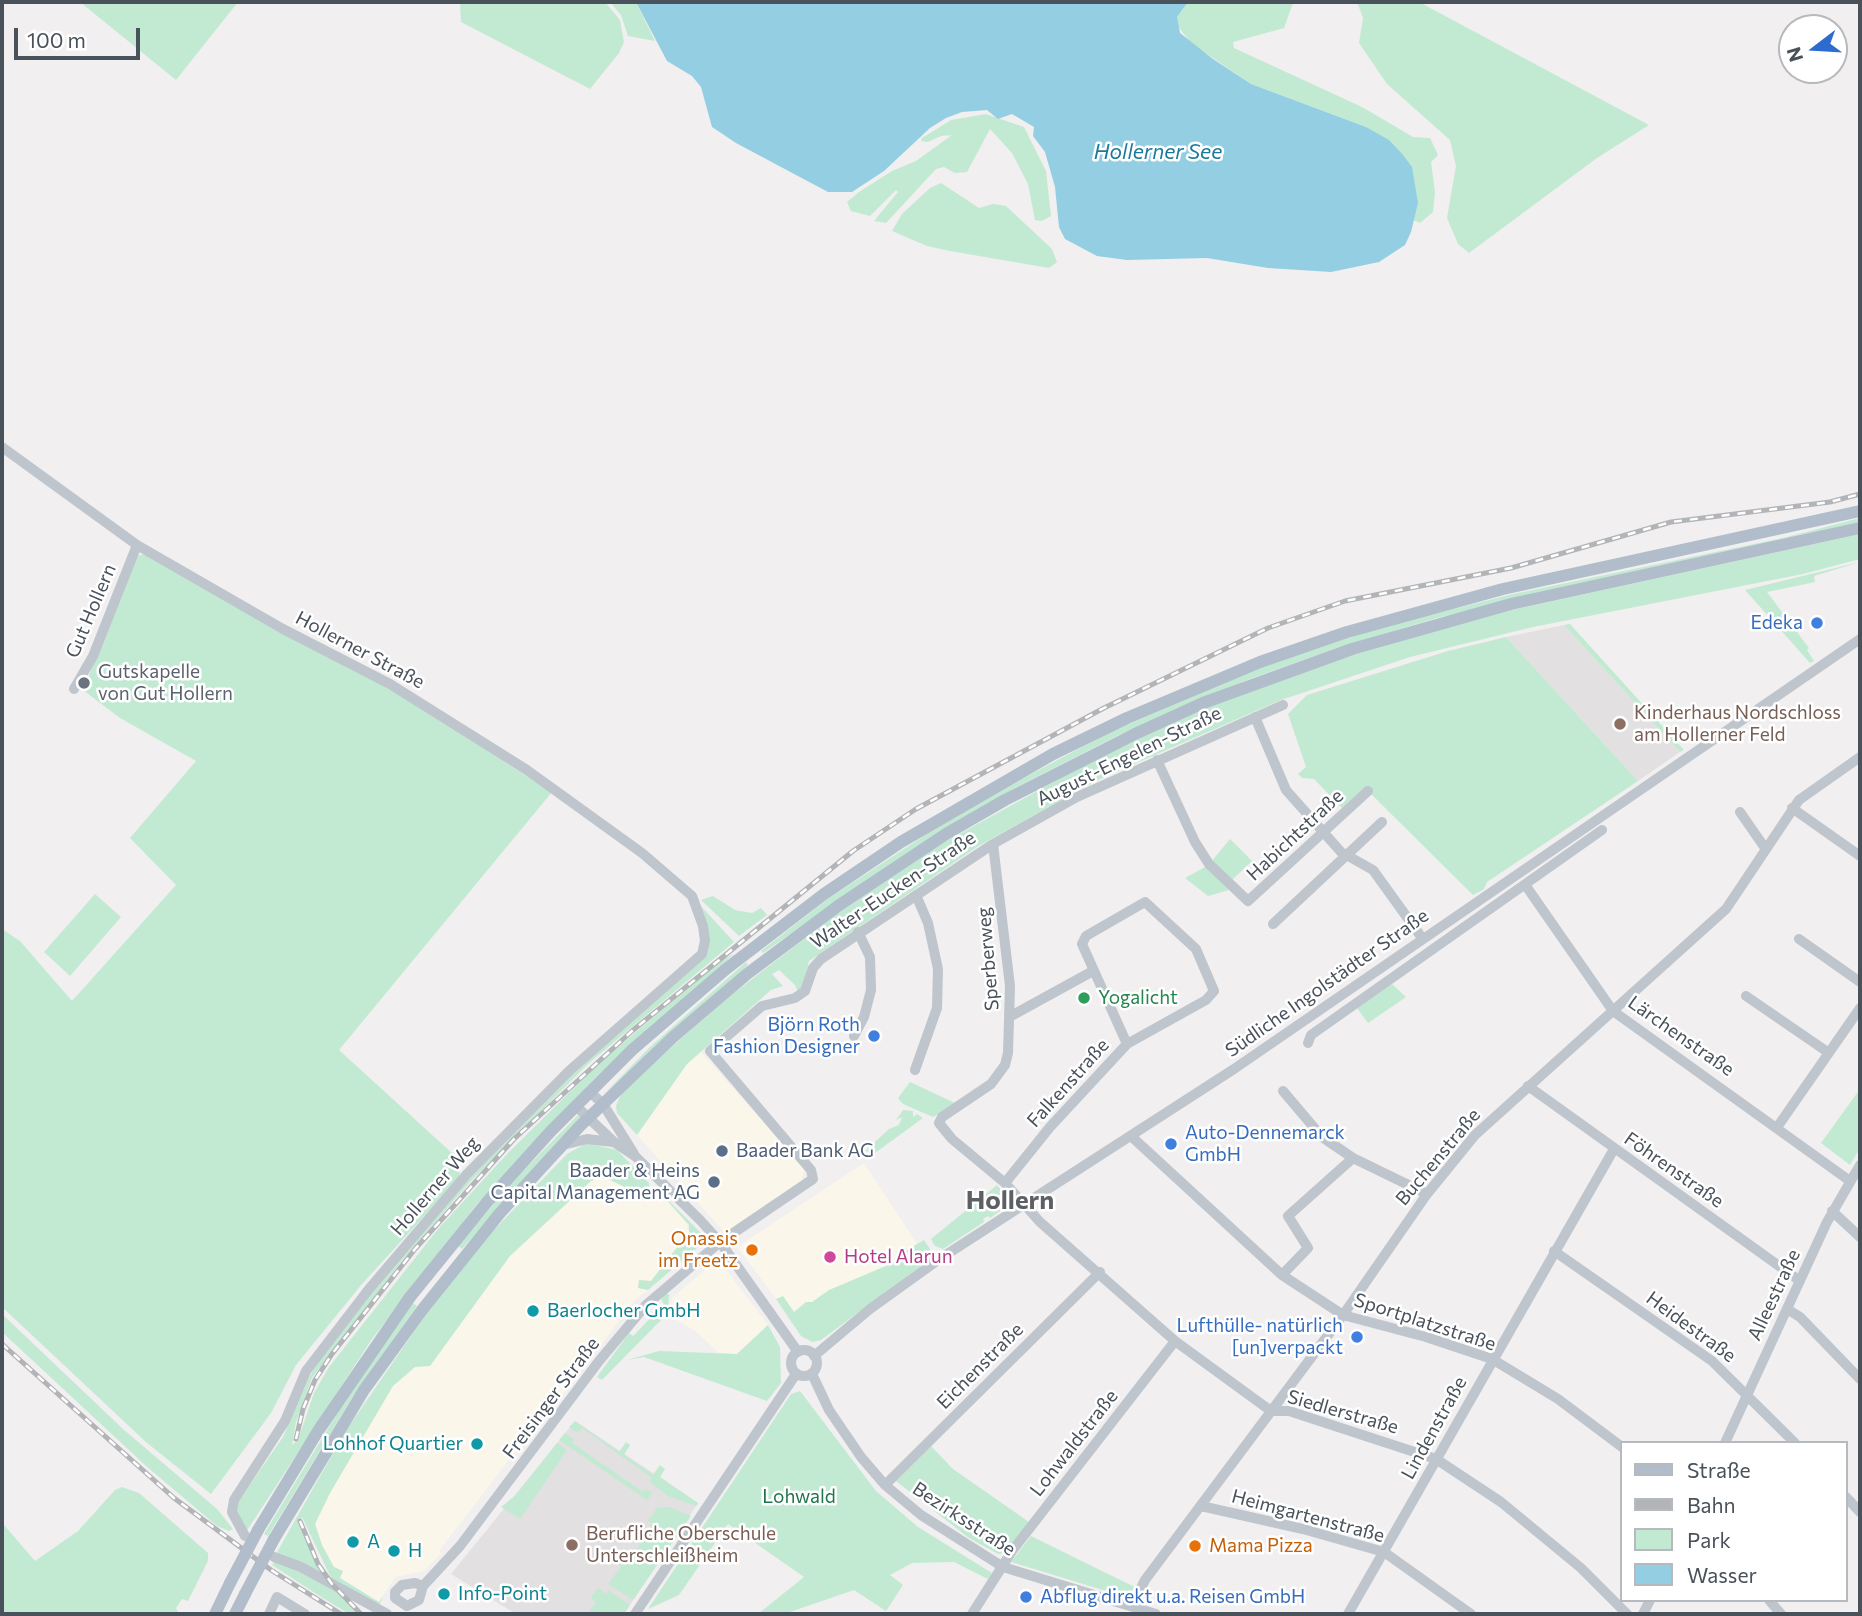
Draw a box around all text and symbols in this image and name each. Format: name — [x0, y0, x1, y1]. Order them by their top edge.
scale bar — [18, 14, 144, 58]
north arrow — [1778, 14, 1848, 84]
text: 100 m — [27, 27, 86, 52]
text: N — [1781, 45, 1807, 65]
water label: Hollerner See — [1094, 139, 1222, 165]
street label: Gut Hollern — [61, 561, 121, 661]
street label: Hollerner Straße — [292, 606, 428, 694]
place label: Edeka — [1750, 612, 1803, 634]
marker: Edeka — [1809, 615, 1825, 631]
place label: Gutskapelle von Gut Hollern — [98, 661, 233, 705]
marker: Gutskapelle von Gut Hollern — [76, 675, 92, 691]
street label: August-Engelen-Straße — [1033, 701, 1225, 811]
place label: Kinderhaus Nordschloss am Hollerner Feld — [1634, 702, 1841, 746]
marker: Kinderhaus Nordschloss am Hollerner Feld — [1612, 716, 1628, 732]
street label: Habichtstraße — [1242, 785, 1348, 885]
street label: Walter-Eucken-Straße — [806, 826, 980, 954]
street label: Südliche Ingolstädter Straße — [1221, 904, 1433, 1062]
street label: Sperberweg — [972, 906, 1004, 1012]
place label: Yogalicht — [1098, 987, 1178, 1009]
marker: Yogalicht — [1076, 990, 1092, 1006]
street label: Lärchenstraße — [1623, 991, 1739, 1081]
place label: Björn Roth Fashion Designer — [713, 1014, 860, 1058]
marker: Björn Roth Fashion Designer — [866, 1028, 882, 1044]
street label: Falkenstraße — [1022, 1034, 1114, 1132]
street label: Buchenstraße — [1391, 1104, 1485, 1210]
place label: Auto-Dennemarck GmbH — [1185, 1122, 1345, 1166]
street label: Föhrenstraße — [1620, 1127, 1728, 1213]
street label: Hollerner Weg — [386, 1132, 484, 1240]
marker: Auto-Dennemarck GmbH — [1163, 1136, 1179, 1152]
place label: Baader Bank AG — [736, 1140, 874, 1162]
marker: Baader Bank AG — [714, 1143, 730, 1159]
place label: Baader & Heins Capital Management AG — [490, 1160, 700, 1204]
marker: Baader & Heins Capital Management AG — [706, 1174, 722, 1190]
district label: Hollern — [966, 1184, 1054, 1216]
place label: Onassis im Freetz — [658, 1228, 738, 1272]
marker: Onassis im Freetz — [744, 1242, 760, 1258]
place label: Hotel Alarun — [844, 1246, 953, 1268]
street label: Alleestraße — [1743, 1246, 1805, 1344]
marker: Hotel Alarun — [822, 1249, 838, 1265]
street label: Heidestraße — [1642, 1287, 1740, 1367]
street label: Sportplatzstraße — [1351, 1288, 1499, 1356]
place label: Baerlocher GmbH — [547, 1300, 701, 1322]
marker: Baerlocher GmbH — [525, 1303, 541, 1319]
place label: Lufthülle- natürlich [un]verpackt — [1177, 1315, 1343, 1359]
street label: Eichenstraße — [932, 1318, 1028, 1414]
marker: Lufthülle- natürlich [un]verpackt — [1349, 1329, 1365, 1345]
street label: Freisinger Straße — [498, 1333, 604, 1463]
street label: Lindenstraße — [1396, 1373, 1472, 1483]
street label: Lohwaldstraße — [1025, 1385, 1123, 1501]
street label: Siedlerstraße — [1285, 1385, 1401, 1439]
place label: Lohhof Quartier — [323, 1433, 463, 1455]
marker: Lohhof Quartier — [469, 1436, 485, 1452]
legend — [1620, 1441, 1848, 1602]
text: Straße — [1687, 1457, 1751, 1482]
street label: Bezirksstraße — [908, 1477, 1020, 1561]
street label: Heimgartenstraße — [1229, 1485, 1387, 1547]
park label: Lohwald — [762, 1486, 836, 1508]
text: Bahn — [1687, 1492, 1736, 1517]
place label: Berufliche Oberschule Unterschleißheim — [586, 1523, 776, 1567]
text: Park — [1687, 1527, 1731, 1552]
place label: A — [367, 1531, 380, 1553]
marker: A — [345, 1534, 361, 1550]
place label: Mama Pizza — [1209, 1535, 1313, 1557]
marker: Berufliche Oberschule Unterschleißheim — [564, 1537, 580, 1553]
marker: Mama Pizza — [1187, 1538, 1203, 1554]
place label: H — [408, 1540, 422, 1562]
marker: H — [386, 1543, 402, 1559]
text: Wasser — [1687, 1562, 1757, 1587]
place label: Info-Point — [458, 1583, 547, 1605]
marker: Info-Point — [436, 1586, 452, 1602]
place label: Abflug direkt u.a. Reisen GmbH — [1040, 1586, 1305, 1608]
marker: Abflug direkt u.a. Reisen GmbH — [1018, 1589, 1034, 1605]

